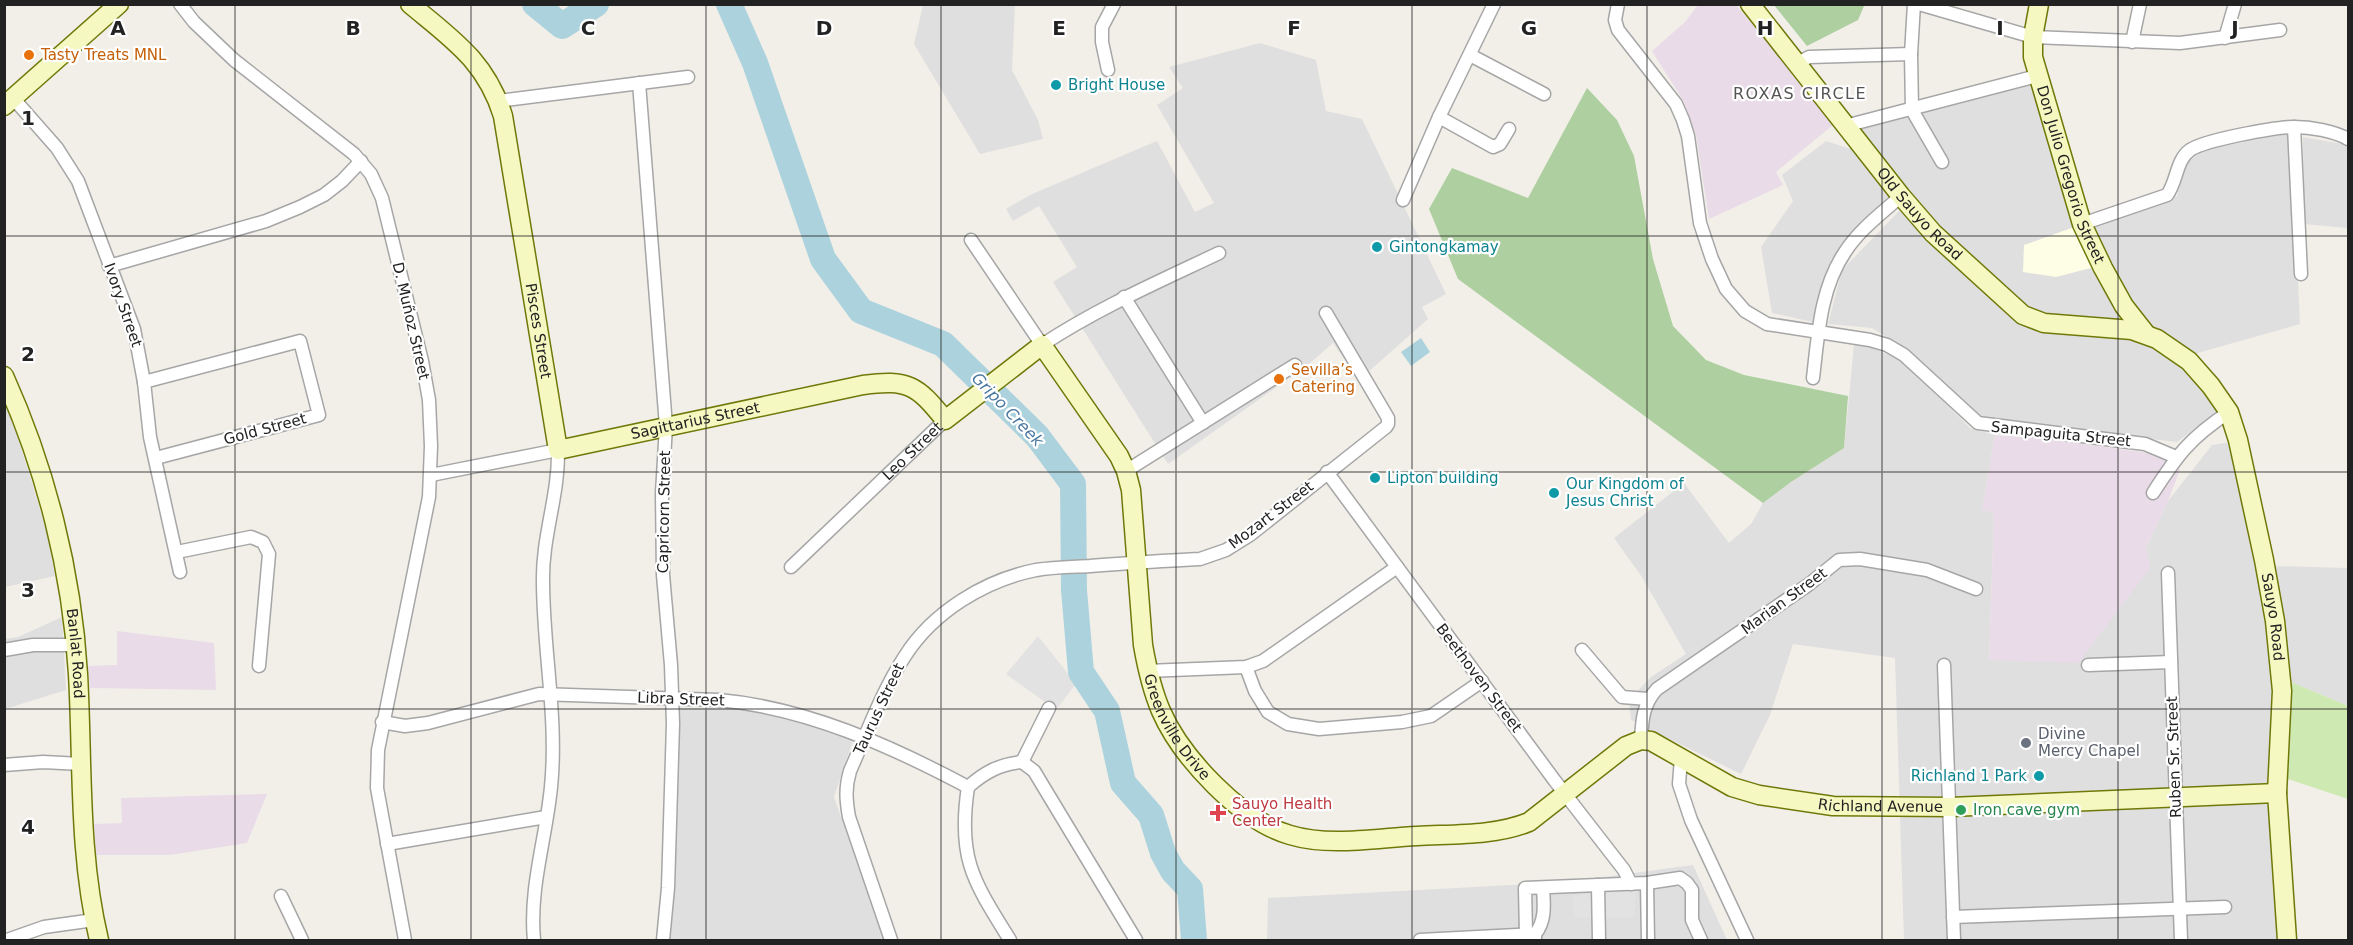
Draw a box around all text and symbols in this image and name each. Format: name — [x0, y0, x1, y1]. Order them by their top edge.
text: A — [110, 16, 126, 40]
text: B — [345, 16, 361, 40]
text: C — [581, 16, 595, 40]
text: D — [816, 16, 832, 40]
text: E — [1052, 16, 1066, 40]
text: F — [1287, 16, 1301, 40]
text: G — [1521, 16, 1537, 40]
text: H — [1757, 16, 1773, 40]
text: I — [1996, 16, 2004, 40]
text: J — [2229, 16, 2239, 40]
place label: Tasty Treats MNL — [40, 46, 167, 64]
marker: Tasty Treats MNL — [22, 48, 36, 62]
place label: Bright House — [1068, 76, 1165, 94]
marker: Bright House — [1049, 78, 1063, 92]
street label: Don Julio Gregorio Street — [2033, 83, 2109, 267]
district label: ROXAS CIRCLE — [1733, 84, 1867, 103]
text: 1 — [21, 106, 35, 130]
street label: Old Sauyo Road — [1873, 164, 1966, 264]
place label: Gintongkamay — [1389, 238, 1499, 256]
marker: Gintongkamay — [1370, 240, 1384, 254]
street label: D. Muñoz Street — [389, 260, 433, 382]
street label: Ivory Street — [100, 261, 146, 350]
street label: Pisces Street — [522, 282, 555, 380]
text: 2 — [21, 342, 35, 366]
place label: Sevilla’s Catering — [1291, 361, 1355, 396]
water label: Gripo Creek — [968, 369, 1048, 451]
marker: Sevilla’s Catering — [1272, 372, 1286, 386]
street label: Sagittarius Street — [629, 398, 761, 443]
street label: Gold Street — [222, 409, 308, 449]
street label: Leo Street — [878, 418, 947, 484]
street label: Sampaguita Street — [1990, 418, 2132, 450]
street label: Capricorn Street — [654, 450, 674, 573]
place label: Lipton building — [1387, 469, 1498, 487]
marker: Lipton building — [1368, 471, 1382, 485]
place label: Our Kingdom of Jesus Christ — [1565, 475, 1685, 510]
street label: Mozart Street — [1225, 477, 1317, 553]
marker: Our Kingdom of Jesus Christ — [1547, 486, 1561, 500]
street label: Marian Street — [1738, 564, 1830, 638]
street label: Sauyo Road — [2258, 572, 2288, 662]
text: 3 — [21, 578, 35, 602]
street label: Banlat Road — [63, 607, 88, 699]
street label: Beethoven Street — [1432, 620, 1526, 736]
street label: Taurus Street — [849, 660, 908, 759]
street label: Greenville Drive — [1140, 672, 1214, 784]
street label: Libra Street — [637, 688, 725, 710]
street label: Ruben Sr. Street — [2163, 696, 2185, 818]
place label: Divine Mercy Chapel — [2038, 725, 2140, 760]
marker: Divine Mercy Chapel — [2019, 736, 2033, 750]
place label: Richland 1 Park — [1911, 767, 2027, 785]
marker: Richland 1 Park — [2032, 769, 2046, 783]
place label: Sauyo Health Center — [1232, 795, 1332, 830]
street label: Richland Avenue — [1817, 795, 1943, 816]
place label: Iron cave gym — [1973, 801, 2080, 819]
marker: Iron cave gym — [1954, 803, 1968, 817]
marker: Sauyo Health Center — [1209, 804, 1227, 822]
text: 4 — [21, 815, 35, 839]

